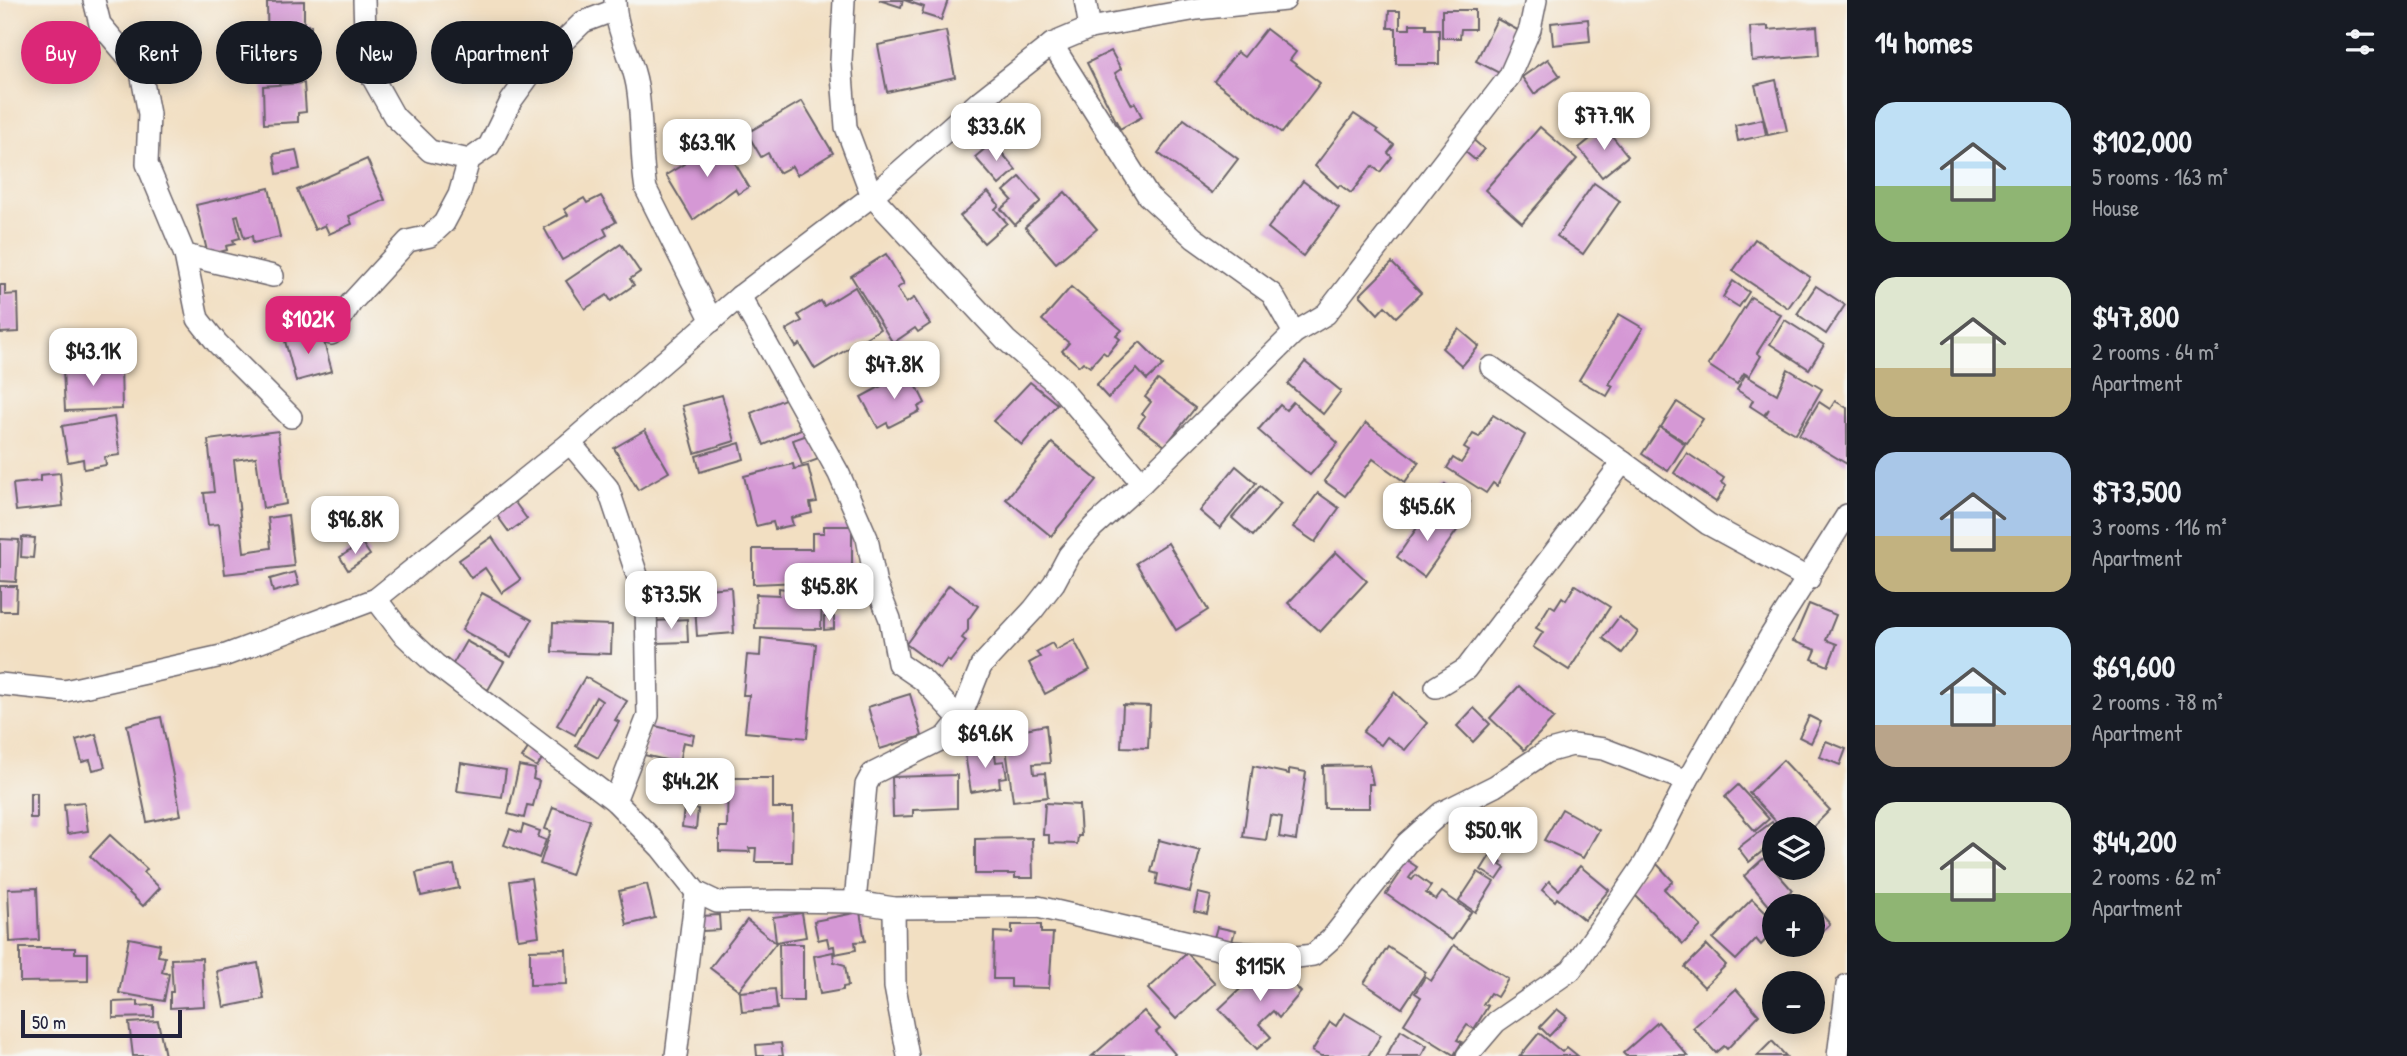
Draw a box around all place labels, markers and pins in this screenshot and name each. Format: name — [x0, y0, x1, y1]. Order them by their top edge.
pin: $77.9K — [1547, 92, 1661, 152]
pin: $33.6K — [939, 104, 1053, 163]
pin: $63.9K — [650, 120, 764, 179]
pin: $102K — [259, 296, 357, 356]
pin: $43.1K — [36, 328, 150, 388]
pin: $47.8K — [837, 342, 951, 401]
pin: $45.6K — [1370, 484, 1484, 543]
pin: $96.8K — [298, 496, 412, 556]
pin: $45.8K — [772, 564, 886, 623]
pin: $73.5K — [614, 572, 728, 631]
pin: $69.6K — [928, 710, 1042, 770]
pin: $44.2K — [633, 758, 747, 818]
pin: $50.9K — [1436, 808, 1550, 867]
pin: $115K — [1211, 944, 1309, 1003]

